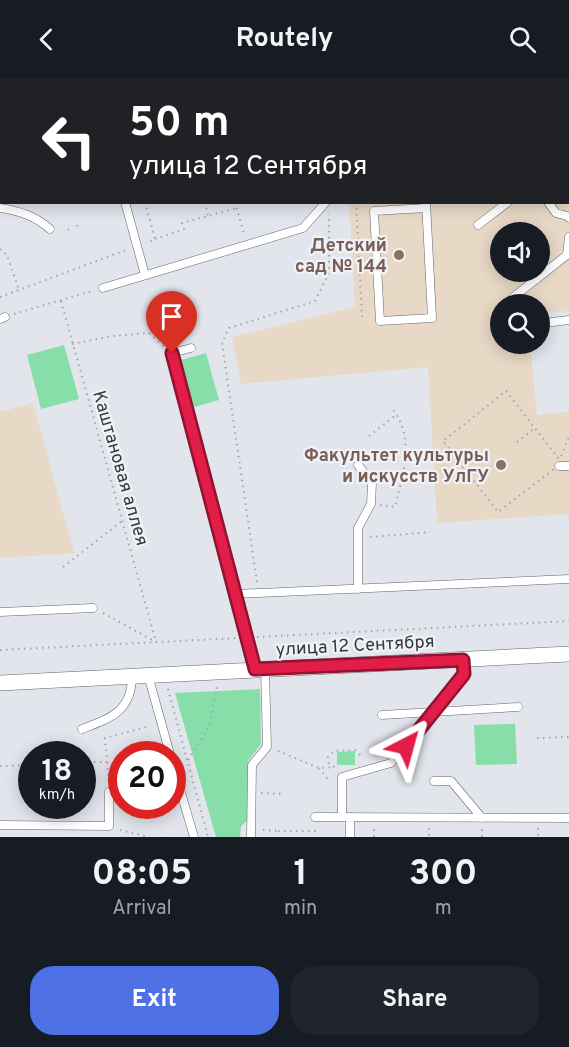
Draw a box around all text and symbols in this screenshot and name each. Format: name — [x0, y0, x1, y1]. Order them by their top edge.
text: Routely — [236, 22, 333, 56]
icon: back — [30, 23, 63, 56]
icon: search — [506, 23, 539, 56]
text: 50 m — [129, 98, 230, 151]
icon: left — [30, 102, 108, 180]
text: улица 12 Сентября — [129, 150, 367, 184]
map controls — [490, 222, 550, 354]
button: sound — [490, 222, 550, 282]
place label: Детский сад № 144 — [295, 235, 387, 279]
marker: Детский сад № 144 — [392, 248, 406, 262]
pin — [146, 291, 197, 353]
button: search — [490, 294, 550, 354]
icon: arrive — [155, 300, 188, 333]
street label: Каштановая аллея — [86, 388, 153, 549]
place label: Факультет культуры и искусств УлГУ — [304, 445, 489, 489]
marker: Факультет культуры и искусств УлГУ — [494, 458, 508, 472]
street label: улица 12 Сентября — [275, 631, 435, 662]
position arrow — [374, 714, 438, 778]
speed limit sign: 20 — [108, 741, 186, 819]
text: 18 — [42, 754, 72, 791]
text: km/h — [39, 786, 75, 805]
text: 08:05 — [92, 852, 192, 898]
text: 1 — [293, 852, 308, 898]
text: 300 — [409, 852, 477, 898]
text: Arrival — [112, 896, 172, 922]
text: min — [284, 896, 317, 922]
text: m — [435, 896, 452, 922]
button: Exit — [30, 966, 279, 1035]
button: Share — [291, 966, 539, 1035]

